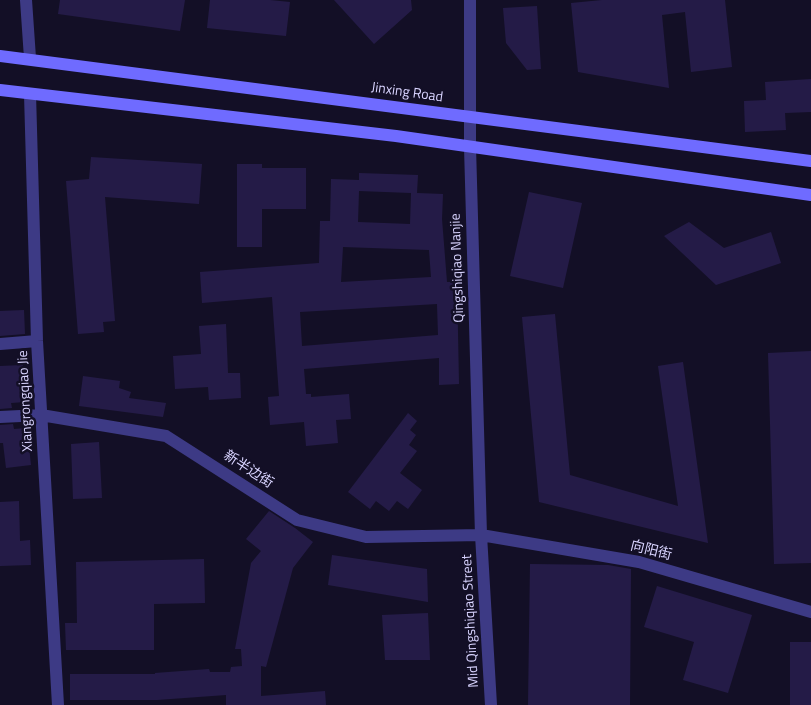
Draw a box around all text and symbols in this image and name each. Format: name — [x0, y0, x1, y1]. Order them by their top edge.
street label: Jinxing Road — [370, 80, 444, 106]
street label: Qingshiqiao Nanjie — [448, 213, 468, 323]
street label: Xiangrongqiao Jie — [15, 350, 37, 452]
street label: 新半边街 — [220, 448, 276, 492]
street label: 向阳街 — [629, 538, 673, 564]
street label: Mid Qingshiqiao Street — [459, 554, 483, 688]

